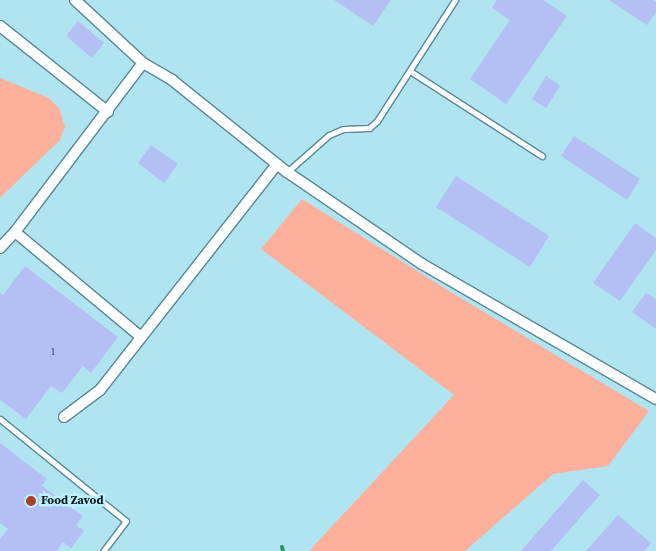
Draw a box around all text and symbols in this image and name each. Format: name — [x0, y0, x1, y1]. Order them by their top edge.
house number: 1 — [51, 346, 55, 358]
place label: Food Zavod — [41, 494, 104, 508]
marker: Food Zavod — [25, 495, 37, 507]

